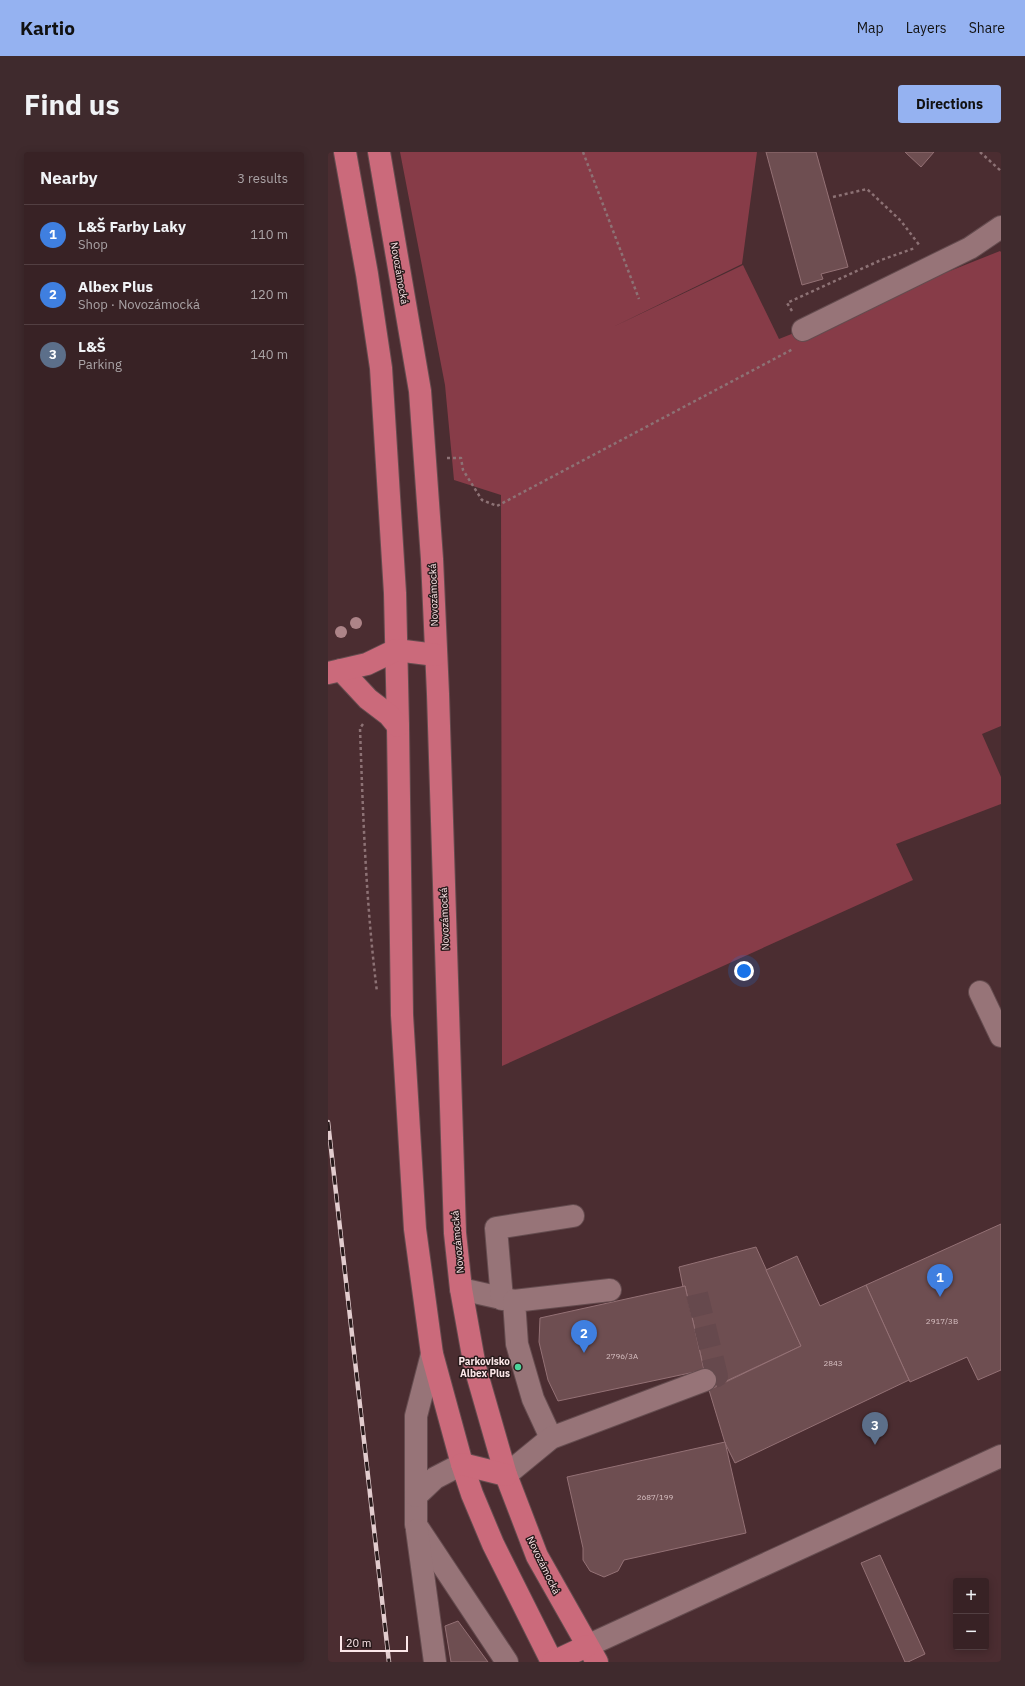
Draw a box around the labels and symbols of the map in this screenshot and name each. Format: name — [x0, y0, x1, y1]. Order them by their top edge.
street label: Novozámocká — [388, 241, 411, 306]
street label: Novozámocká — [426, 563, 441, 627]
street label: Novozámocká — [437, 887, 452, 951]
your location — [734, 961, 754, 981]
street label: Novozámocká — [448, 1209, 467, 1274]
pin: 1 — [927, 1264, 953, 1297]
house number: 2917/3B — [926, 1316, 958, 1326]
pin: 2 — [571, 1320, 597, 1353]
house number: 2796/3A — [606, 1351, 638, 1361]
place label: Parkovisko Albex Plus — [458, 1355, 510, 1380]
house number: 2843 — [823, 1358, 843, 1368]
marker: Parkovisko Albex Plus — [513, 1362, 523, 1372]
pin: 3 — [862, 1412, 888, 1445]
house number: 2687/199 — [637, 1492, 674, 1502]
street label: Novozámocká — [524, 1534, 563, 1597]
scale bar — [340, 1634, 408, 1653]

